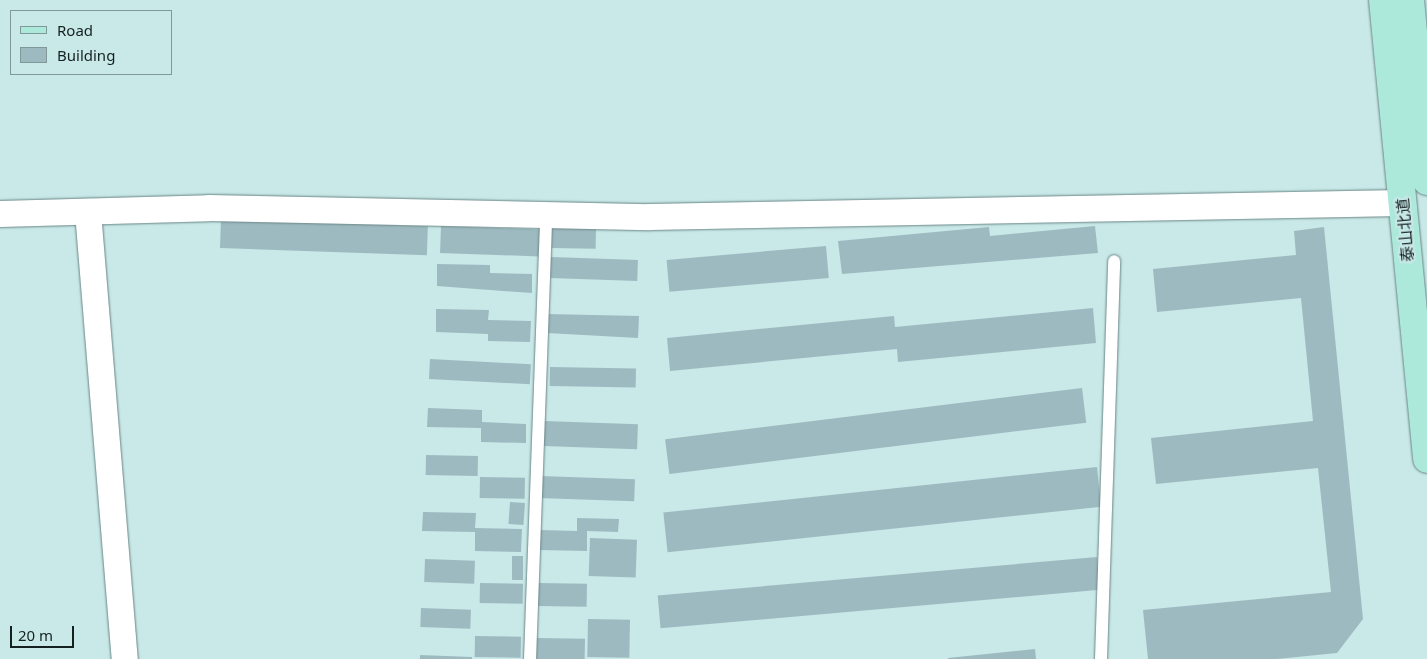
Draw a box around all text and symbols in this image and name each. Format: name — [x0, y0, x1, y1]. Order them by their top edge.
legend — [10, 10, 172, 75]
text: Road — [57, 20, 93, 40]
text: Building — [57, 45, 115, 65]
street label: 泰山北道 — [1393, 197, 1417, 263]
scale bar — [12, 616, 76, 648]
text: 20 m — [18, 625, 53, 645]

